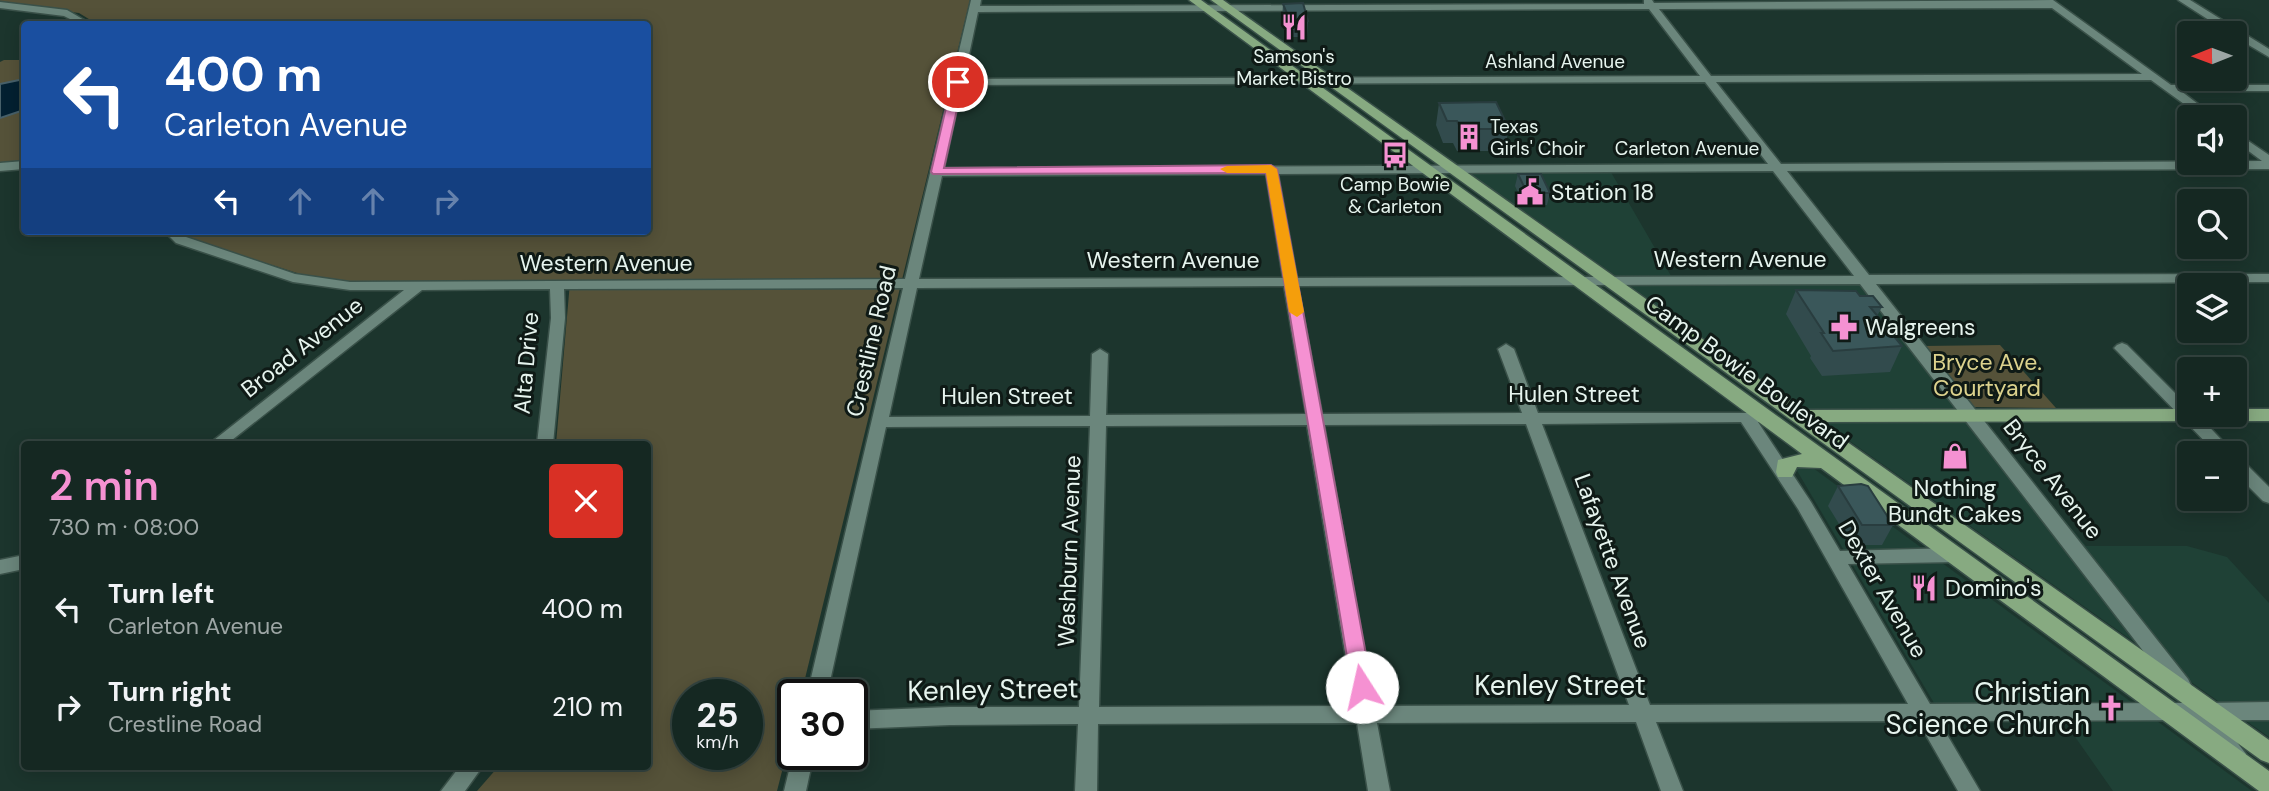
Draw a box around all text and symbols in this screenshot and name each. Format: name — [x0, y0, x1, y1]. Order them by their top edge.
restaurant icon: Samson's Market Bistro — [1279, 12, 1309, 42]
north arrow — [2177, 21, 2247, 91]
map controls — [2177, 21, 2247, 511]
text: 400 m — [164, 42, 322, 106]
place label: Samson's Market Bistro — [1236, 44, 1352, 91]
icon: left — [49, 49, 140, 140]
street label: Ashland Avenue — [1485, 49, 1625, 74]
pin — [928, 52, 988, 112]
icon: arrive — [939, 63, 977, 101]
text: Carleton Avenue — [164, 104, 408, 146]
button: sound — [2177, 105, 2247, 175]
place label: Texas Girls' Choir — [1490, 114, 1585, 161]
building icon: Texas Girls' Choir — [1454, 122, 1484, 152]
street label: Carleton Avenue — [1615, 136, 1759, 161]
bus stop icon: Camp Bowie & Carleton — [1380, 140, 1410, 170]
place label: Camp Bowie & Carleton — [1340, 172, 1450, 219]
public building icon: Station 18 — [1515, 177, 1545, 207]
place label: Station 18 — [1551, 177, 1654, 207]
icon: left — [208, 182, 246, 220]
icon: ahead — [281, 182, 319, 220]
icon: ahead — [354, 182, 392, 220]
icon: right — [427, 182, 465, 220]
button: search — [2177, 189, 2247, 259]
street label: Western Avenue — [1654, 244, 1826, 274]
street label: Western Avenue — [1087, 245, 1259, 275]
street label: Western Avenue — [520, 248, 692, 278]
street label: Crestline Road — [839, 262, 903, 420]
button: layers — [2177, 273, 2247, 343]
street label: Camp Bowie Boulevard — [1639, 288, 1855, 456]
street label: Broad Avenue — [235, 290, 369, 404]
street label: Alta Drive — [507, 311, 545, 415]
pharmacy icon: Walgreens — [1829, 312, 1859, 342]
place label: Walgreens — [1865, 312, 1976, 342]
park label: Bryce Ave. Courtyard — [1932, 347, 2042, 403]
button: + — [2177, 357, 2247, 427]
street label: Hulen Street — [1508, 379, 1640, 409]
street label: Hulen Street — [941, 381, 1073, 411]
street label: Bryce Avenue — [1997, 413, 2109, 545]
shop icon: Nothing Bundt Cakes — [1940, 441, 1970, 471]
button: − — [2177, 441, 2247, 511]
street label: Washburn Avenue — [1051, 455, 1087, 647]
text: 2 min — [49, 458, 159, 513]
button: close — [549, 464, 623, 538]
street label: Lafayette Avenue — [1568, 470, 1658, 652]
place label: Nothing Bundt Cakes — [1888, 473, 2022, 529]
text: 730 m · 08:00 — [49, 512, 199, 542]
street label: Dexter Avenue — [1831, 515, 1935, 663]
restaurant icon: Domino's — [1909, 573, 1939, 603]
place label: Domino's — [1945, 573, 2042, 603]
text: Turn left — [108, 577, 215, 611]
icon: left — [49, 590, 87, 628]
text: 400 m — [542, 592, 623, 626]
text: Carleton Avenue — [108, 611, 283, 641]
position arrow — [1325, 650, 1399, 724]
street label: Kenley Street — [1474, 667, 1646, 704]
street label: Kenley Street — [907, 670, 1079, 709]
place label: Christian Science Church — [1886, 674, 2090, 743]
text: Turn right — [108, 675, 232, 709]
speed limit sign: 30 — [777, 679, 868, 770]
icon: right — [49, 688, 87, 726]
text: 210 m — [552, 690, 623, 724]
text: 25 — [697, 692, 738, 738]
church icon: Christian Science Church — [2096, 693, 2126, 723]
text: Crestline Road — [108, 709, 262, 739]
text: km/h — [696, 730, 739, 754]

